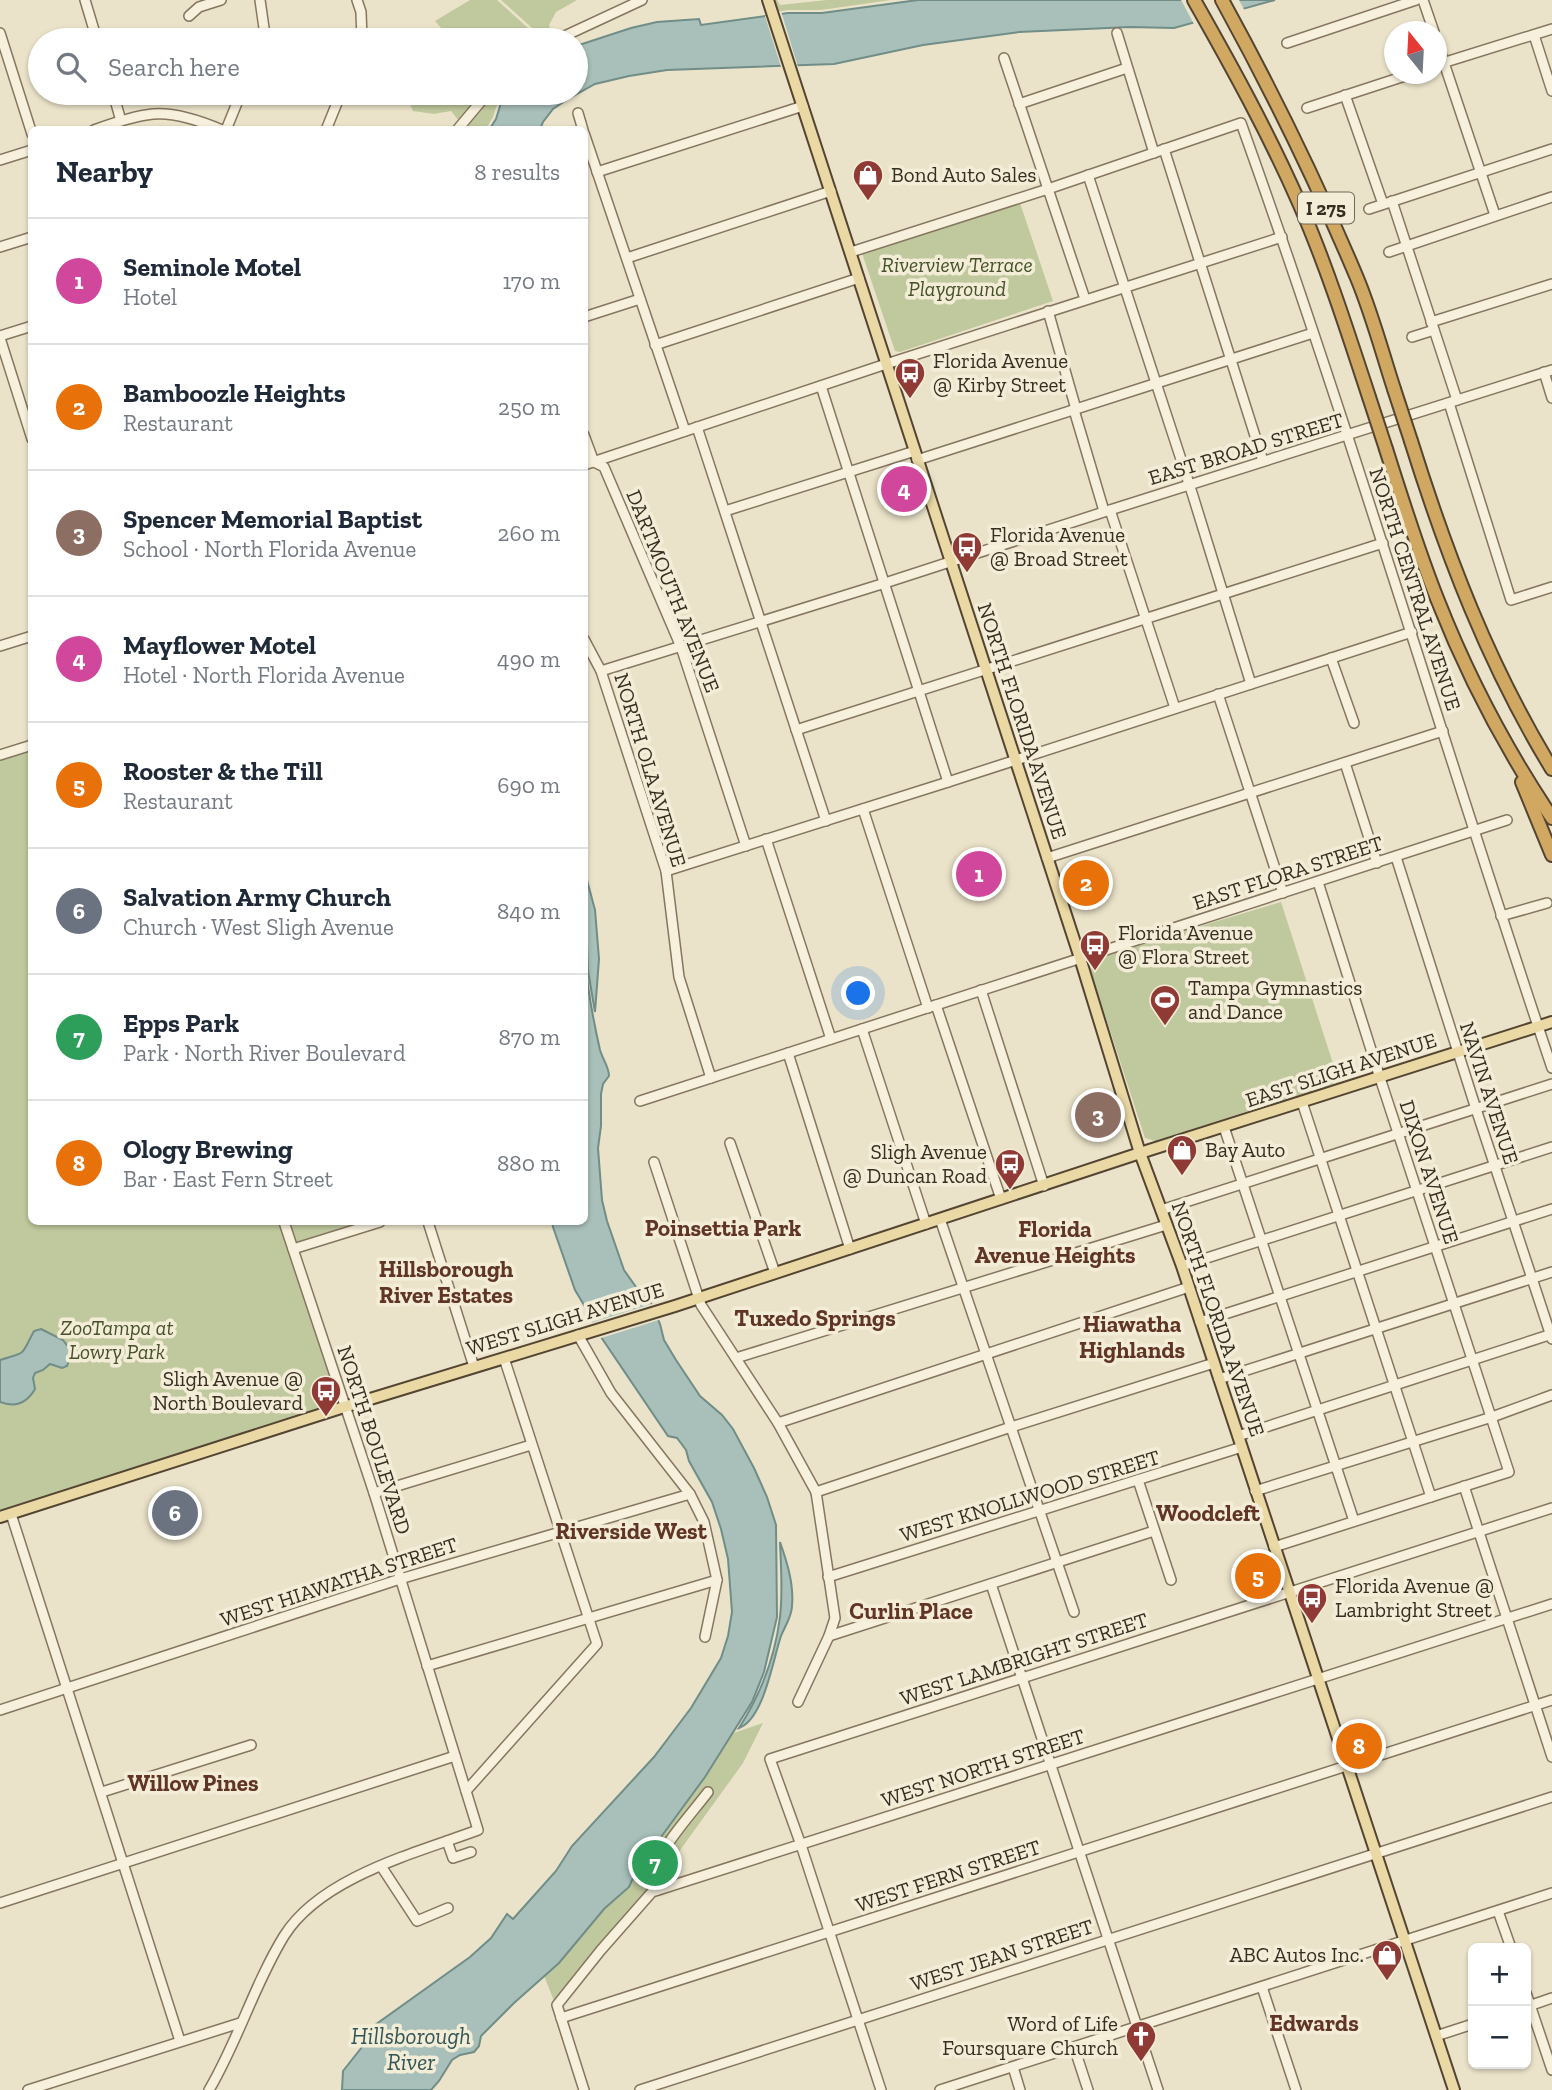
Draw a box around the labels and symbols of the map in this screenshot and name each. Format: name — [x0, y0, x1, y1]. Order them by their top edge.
north arrow — [1384, 21, 1447, 84]
shop icon: Bond Auto Sales — [851, 158, 885, 202]
place label: Bond Auto Sales — [891, 162, 1037, 187]
road number: I 275 — [1298, 192, 1354, 224]
park label: Riverview Terrace Playground — [881, 252, 1033, 301]
place label: Florida Avenue @ Kirby Street — [933, 348, 1068, 397]
bus stop icon: Florida Avenue @ Kirby Street — [893, 356, 927, 400]
street label: EAST BROAD STREET — [1145, 407, 1346, 490]
pin: 4 — [881, 463, 927, 515]
street label: NORTH CENTRAL AVENUE — [1364, 464, 1467, 713]
street label: DARTMOUTH AVENUE — [621, 486, 726, 696]
place label: Florida Avenue @ Broad Street — [990, 522, 1128, 571]
bus stop icon: Florida Avenue @ Broad Street — [950, 530, 984, 574]
street label: NORTH FLORIDA AVENUE — [972, 600, 1073, 842]
street label: NORTH OLA AVENUE — [609, 670, 692, 870]
street label: EAST FLORA STREET — [1190, 830, 1386, 915]
pin: 1 — [956, 848, 1002, 900]
pin: 2 — [1063, 857, 1109, 909]
place label: Florida Avenue @ Flora Street — [1118, 920, 1253, 969]
bus stop icon: Florida Avenue @ Flora Street — [1078, 928, 1112, 972]
place label: Tampa Gymnastics and Dance — [1188, 975, 1362, 1024]
your location — [841, 976, 875, 1010]
sports icon: Tampa Gymnastics and Dance — [1148, 983, 1182, 1027]
street label: NAVIN AVENUE — [1455, 1018, 1524, 1167]
street label: EAST SLIGH AVENUE — [1242, 1027, 1439, 1112]
pin: 3 — [1075, 1089, 1121, 1141]
street label: DIXON AVENUE — [1394, 1097, 1464, 1247]
shop icon: Bay Auto — [1165, 1133, 1199, 1177]
place label: Bay Auto — [1205, 1137, 1285, 1162]
place label: Sligh Avenue @ Duncan Road — [843, 1139, 987, 1188]
bus stop icon: Sligh Avenue @ Duncan Road — [993, 1147, 1027, 1191]
street label: NORTH FLORIDA AVENUE — [1166, 1198, 1270, 1440]
district label: Poinsettia Park — [645, 1214, 802, 1242]
district label: Florida Avenue Heights — [974, 1215, 1136, 1269]
district label: Hillsborough River Estates — [379, 1255, 514, 1309]
street label: WEST SLIGH AVENUE — [463, 1277, 667, 1360]
district label: Tuxedo Springs — [734, 1304, 896, 1332]
district label: Hiawatha Highlands — [1079, 1310, 1185, 1364]
park label: ZooTampa at Lowry Park — [60, 1315, 174, 1364]
street label: NORTH BOULEVARD — [332, 1342, 417, 1537]
place label: Sligh Avenue @ North Boulevard — [153, 1366, 303, 1415]
bus stop icon: Sligh Avenue @ North Boulevard — [309, 1374, 343, 1418]
street label: WEST KNOLLWOOD STREET — [897, 1444, 1163, 1547]
pin: 6 — [152, 1487, 198, 1539]
district label: Woodcleft — [1156, 1499, 1261, 1527]
district label: Riverside West — [555, 1517, 708, 1545]
street label: WEST HIAWATHA STREET — [217, 1531, 461, 1632]
pin: 5 — [1235, 1550, 1281, 1602]
place label: Florida Avenue @ Lambright Street — [1335, 1573, 1494, 1622]
bus stop icon: Florida Avenue @ Lambright Street — [1295, 1581, 1329, 1625]
district label: Curlin Place — [849, 1597, 973, 1625]
street label: WEST LAMBRIGHT STREET — [897, 1607, 1151, 1710]
pin: 8 — [1336, 1720, 1382, 1772]
street label: WEST NORTH STREET — [878, 1723, 1088, 1812]
district label: Willow Pines — [127, 1769, 259, 1797]
street label: WEST FERN STREET — [852, 1834, 1043, 1917]
pin: 7 — [632, 1837, 678, 1889]
street label: WEST JEAN STREET — [907, 1913, 1096, 1996]
shop icon: ABC Autos Inc. — [1370, 1938, 1404, 1982]
place label: ABC Autos Inc. — [1230, 1942, 1364, 1967]
district label: Edwards — [1269, 2009, 1359, 2037]
place label: Word of Life Foursquare Church — [942, 2011, 1118, 2060]
church icon: Word of Life Foursquare Church — [1124, 2019, 1158, 2063]
water label: Hillsborough River — [351, 2022, 471, 2076]

